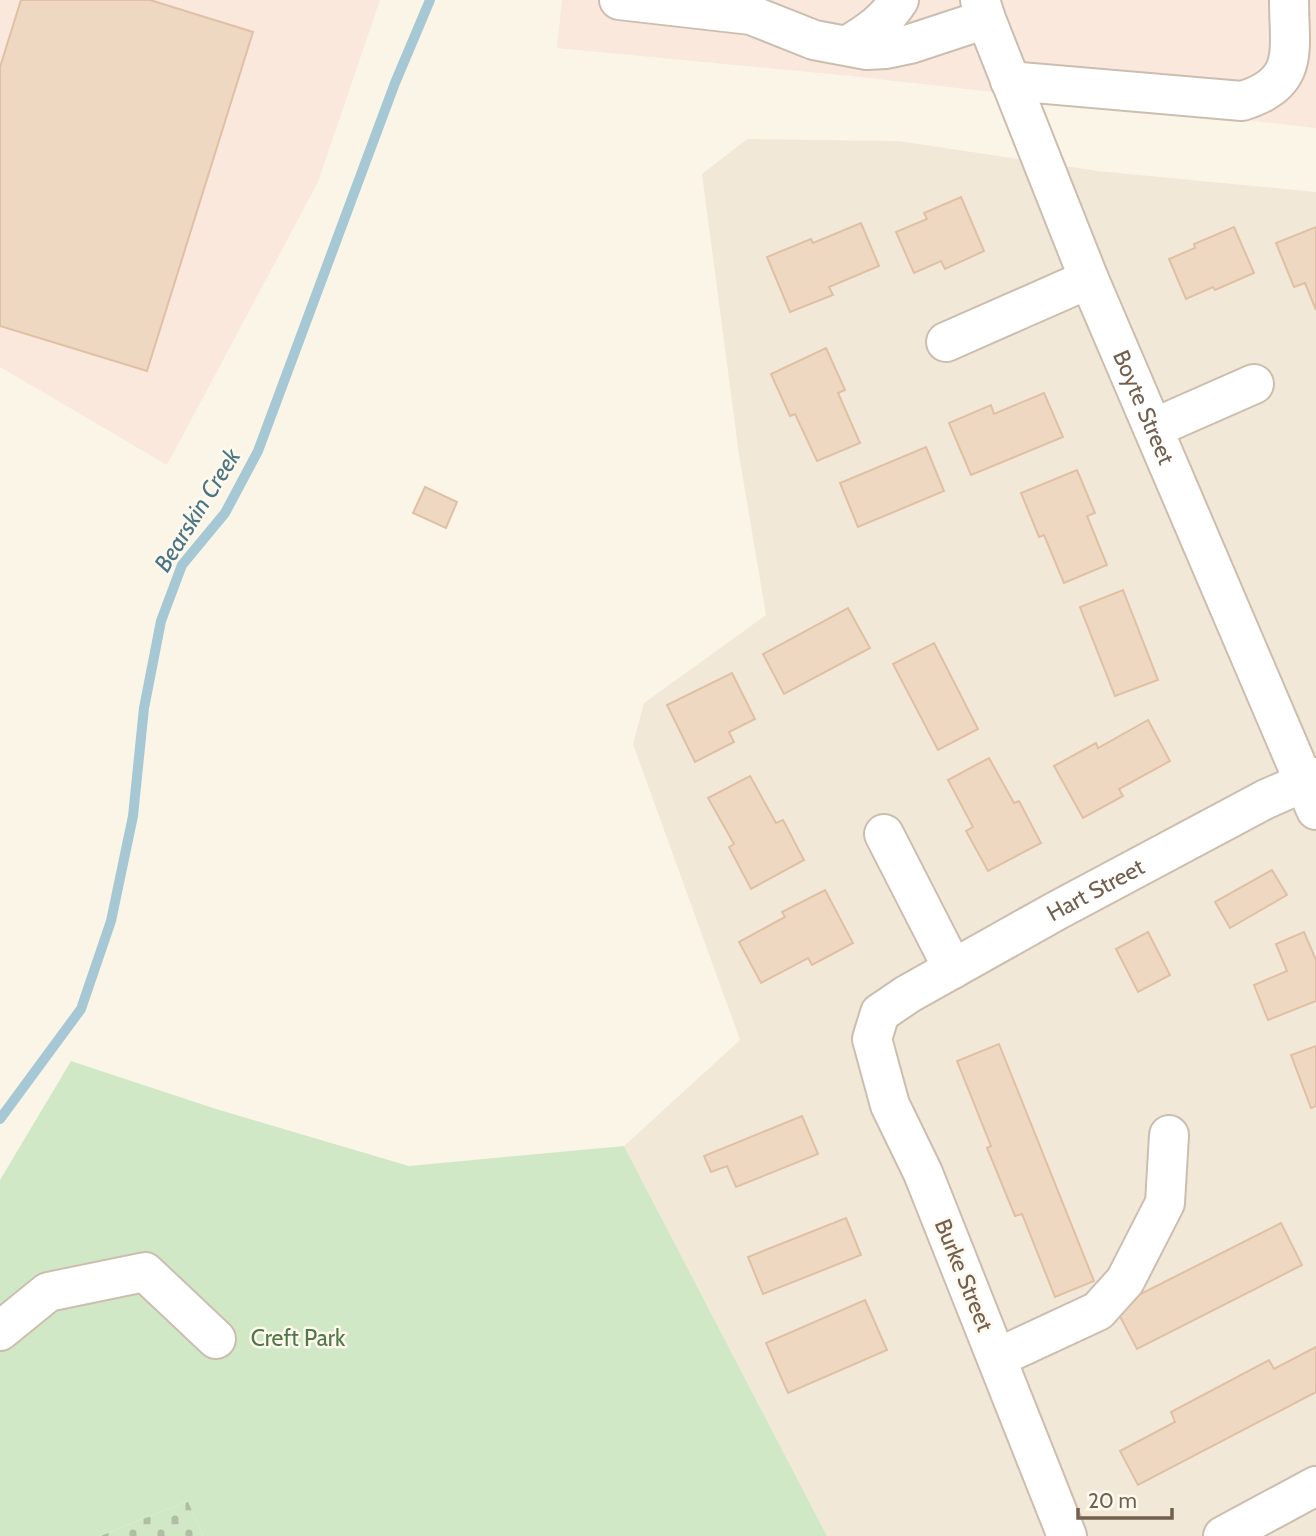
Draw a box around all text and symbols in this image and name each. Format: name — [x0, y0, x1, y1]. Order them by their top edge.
street label: Boyte Street — [1107, 346, 1181, 469]
water label: Bearskin Creek — [148, 442, 247, 577]
street label: Hart Street — [1042, 852, 1149, 927]
street label: Burke Street — [929, 1215, 999, 1336]
park label: Creft Park — [251, 1324, 346, 1352]
scale bar — [1078, 1476, 1172, 1520]
text: 20 m — [1088, 1488, 1137, 1513]

